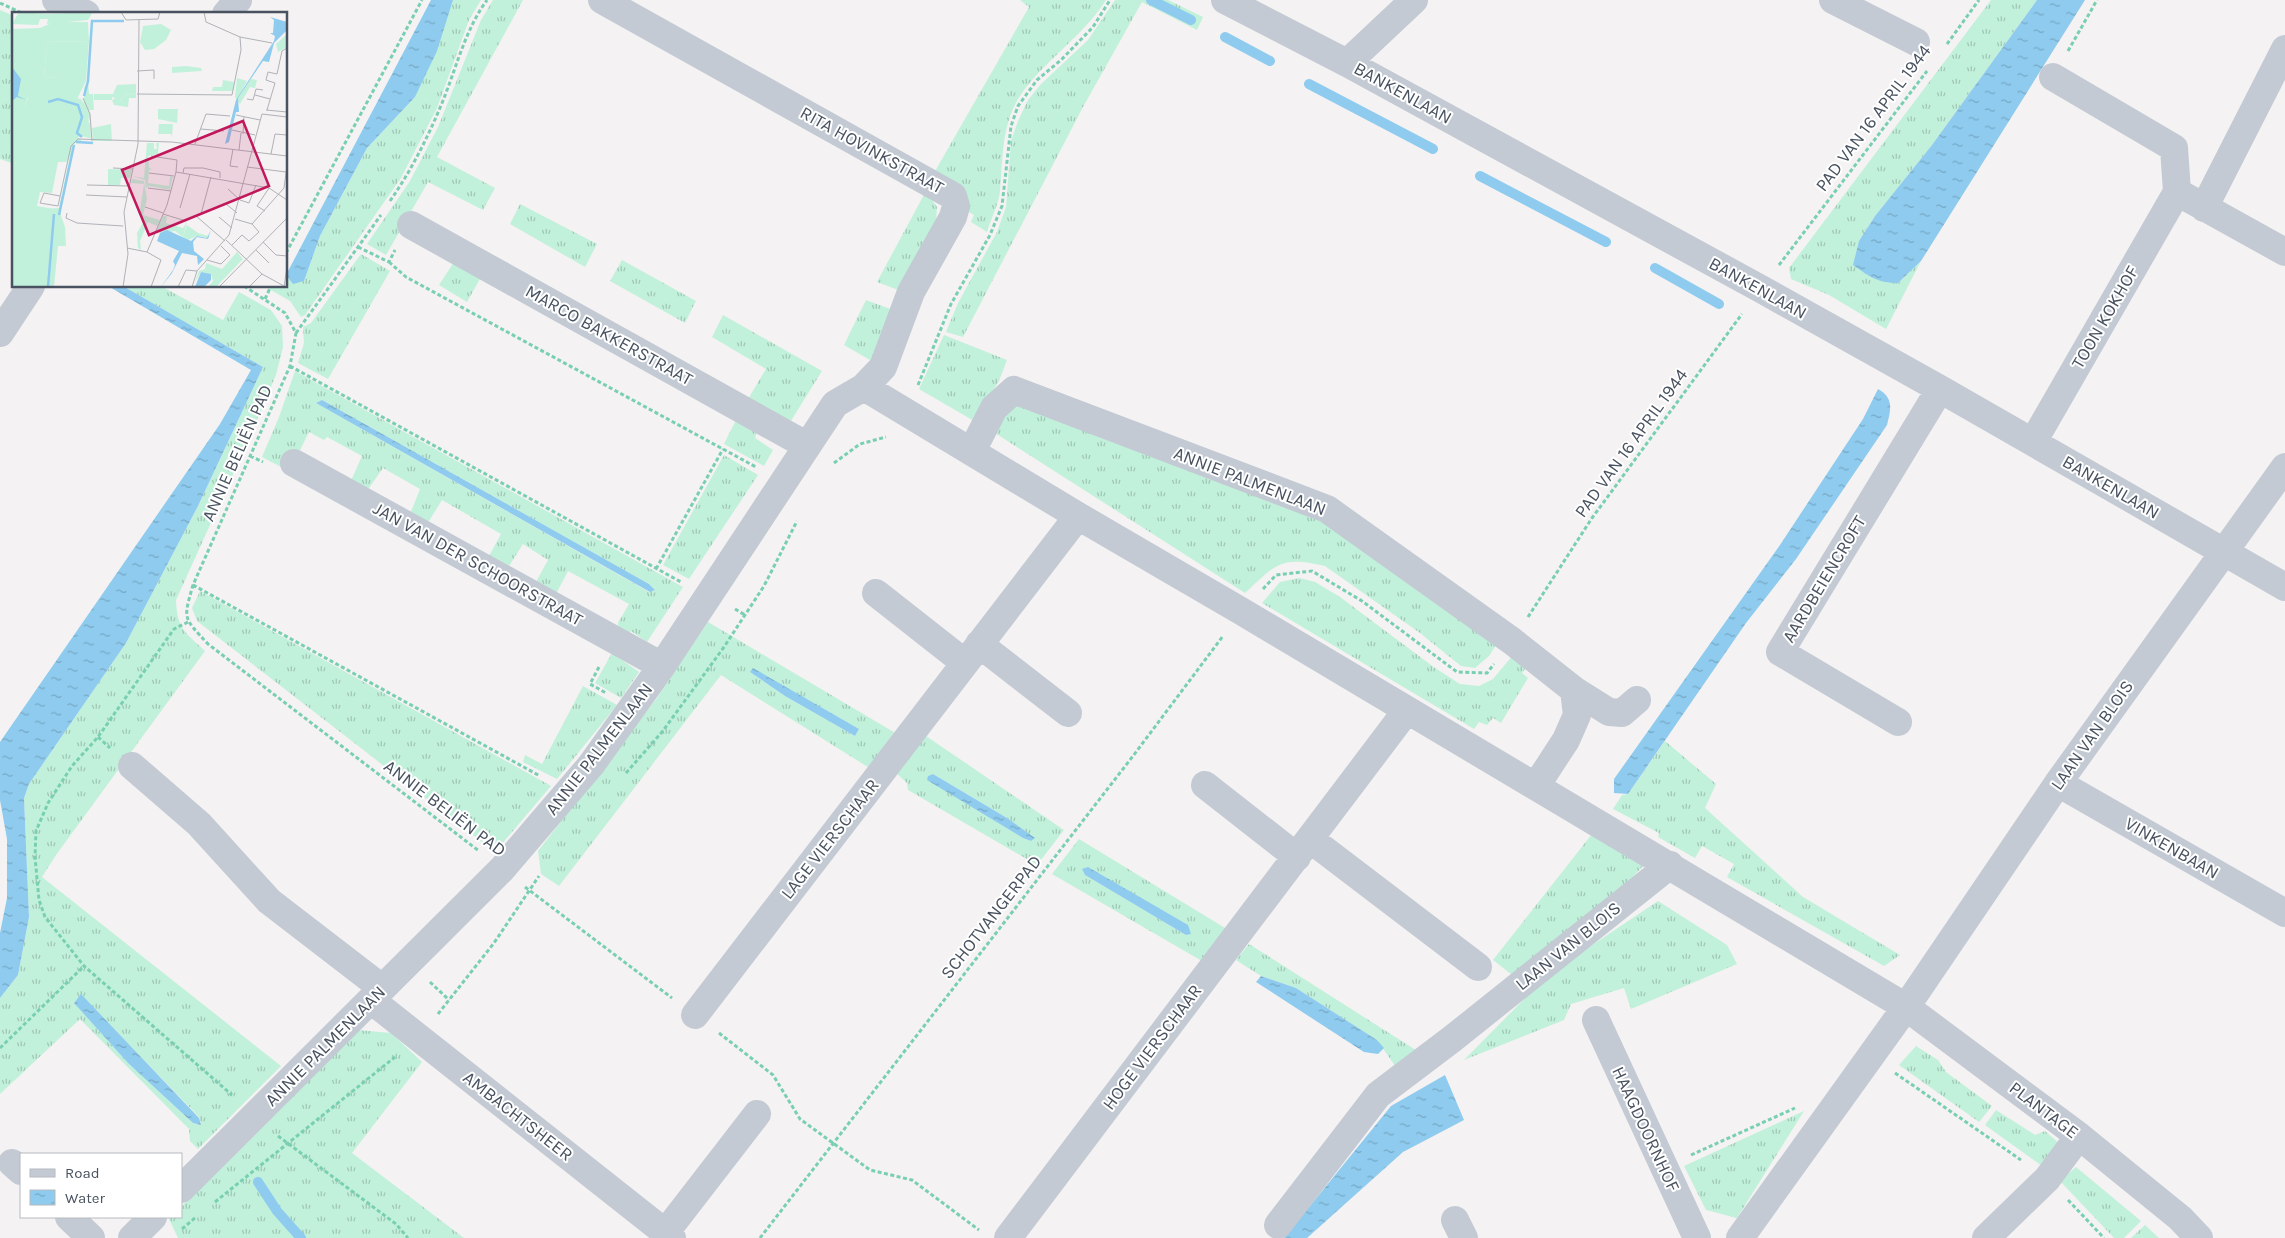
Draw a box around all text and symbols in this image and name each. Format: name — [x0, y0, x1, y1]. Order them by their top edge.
inset map — [12, 12, 288, 288]
street label: PAD VAN 16 APRIL 1944 — [1811, 40, 1935, 196]
street label: BANKENLAAN — [1350, 57, 1456, 129]
street label: RITA HOVINKSTRAAT — [796, 101, 948, 199]
street label: BANKENLAAN — [1705, 252, 1811, 324]
street label: TOON KOKHOF — [2067, 262, 2143, 372]
street label: MARCO BAKKERSTRAAT — [521, 280, 697, 390]
street label: PAD VAN 16 APRIL 1944 — [1570, 364, 1692, 522]
street label: ANNIE BELIËN PAD — [197, 381, 277, 525]
street label: ANNIE PALMENLAAN — [1171, 442, 1329, 520]
street label: BANKENLAAN — [2058, 450, 2164, 524]
street label: JAN VAN DER SCHOORSTRAAT — [369, 497, 587, 631]
street label: AARDBEIENCROFT — [1777, 511, 1871, 647]
street label: LAAN VAN BLOIS — [2046, 676, 2138, 794]
street label: ANNIE PALMENLAAN — [541, 679, 657, 819]
street label: ANNIE BELIËN PAD — [380, 755, 510, 861]
street label: LAGE VIERSCHAAR — [776, 774, 884, 904]
street label: VINKENBAAN — [2121, 812, 2223, 884]
street label: SCHOTVANGERPAD — [936, 851, 1046, 983]
street label: LAAN VAN BLOIS — [1511, 897, 1625, 995]
street label: HOGE VIERSCHAAR — [1098, 980, 1206, 1114]
street label: ANNIE PALMENLAAN — [260, 981, 390, 1111]
street label: HAAGDOORNHOF — [1607, 1063, 1685, 1195]
street label: AMBACHTSHEER — [459, 1066, 577, 1166]
street label: PLANTAGE — [2005, 1077, 2083, 1143]
legend — [20, 1153, 182, 1218]
text: Road — [65, 1164, 100, 1182]
text: Water — [65, 1189, 106, 1207]

